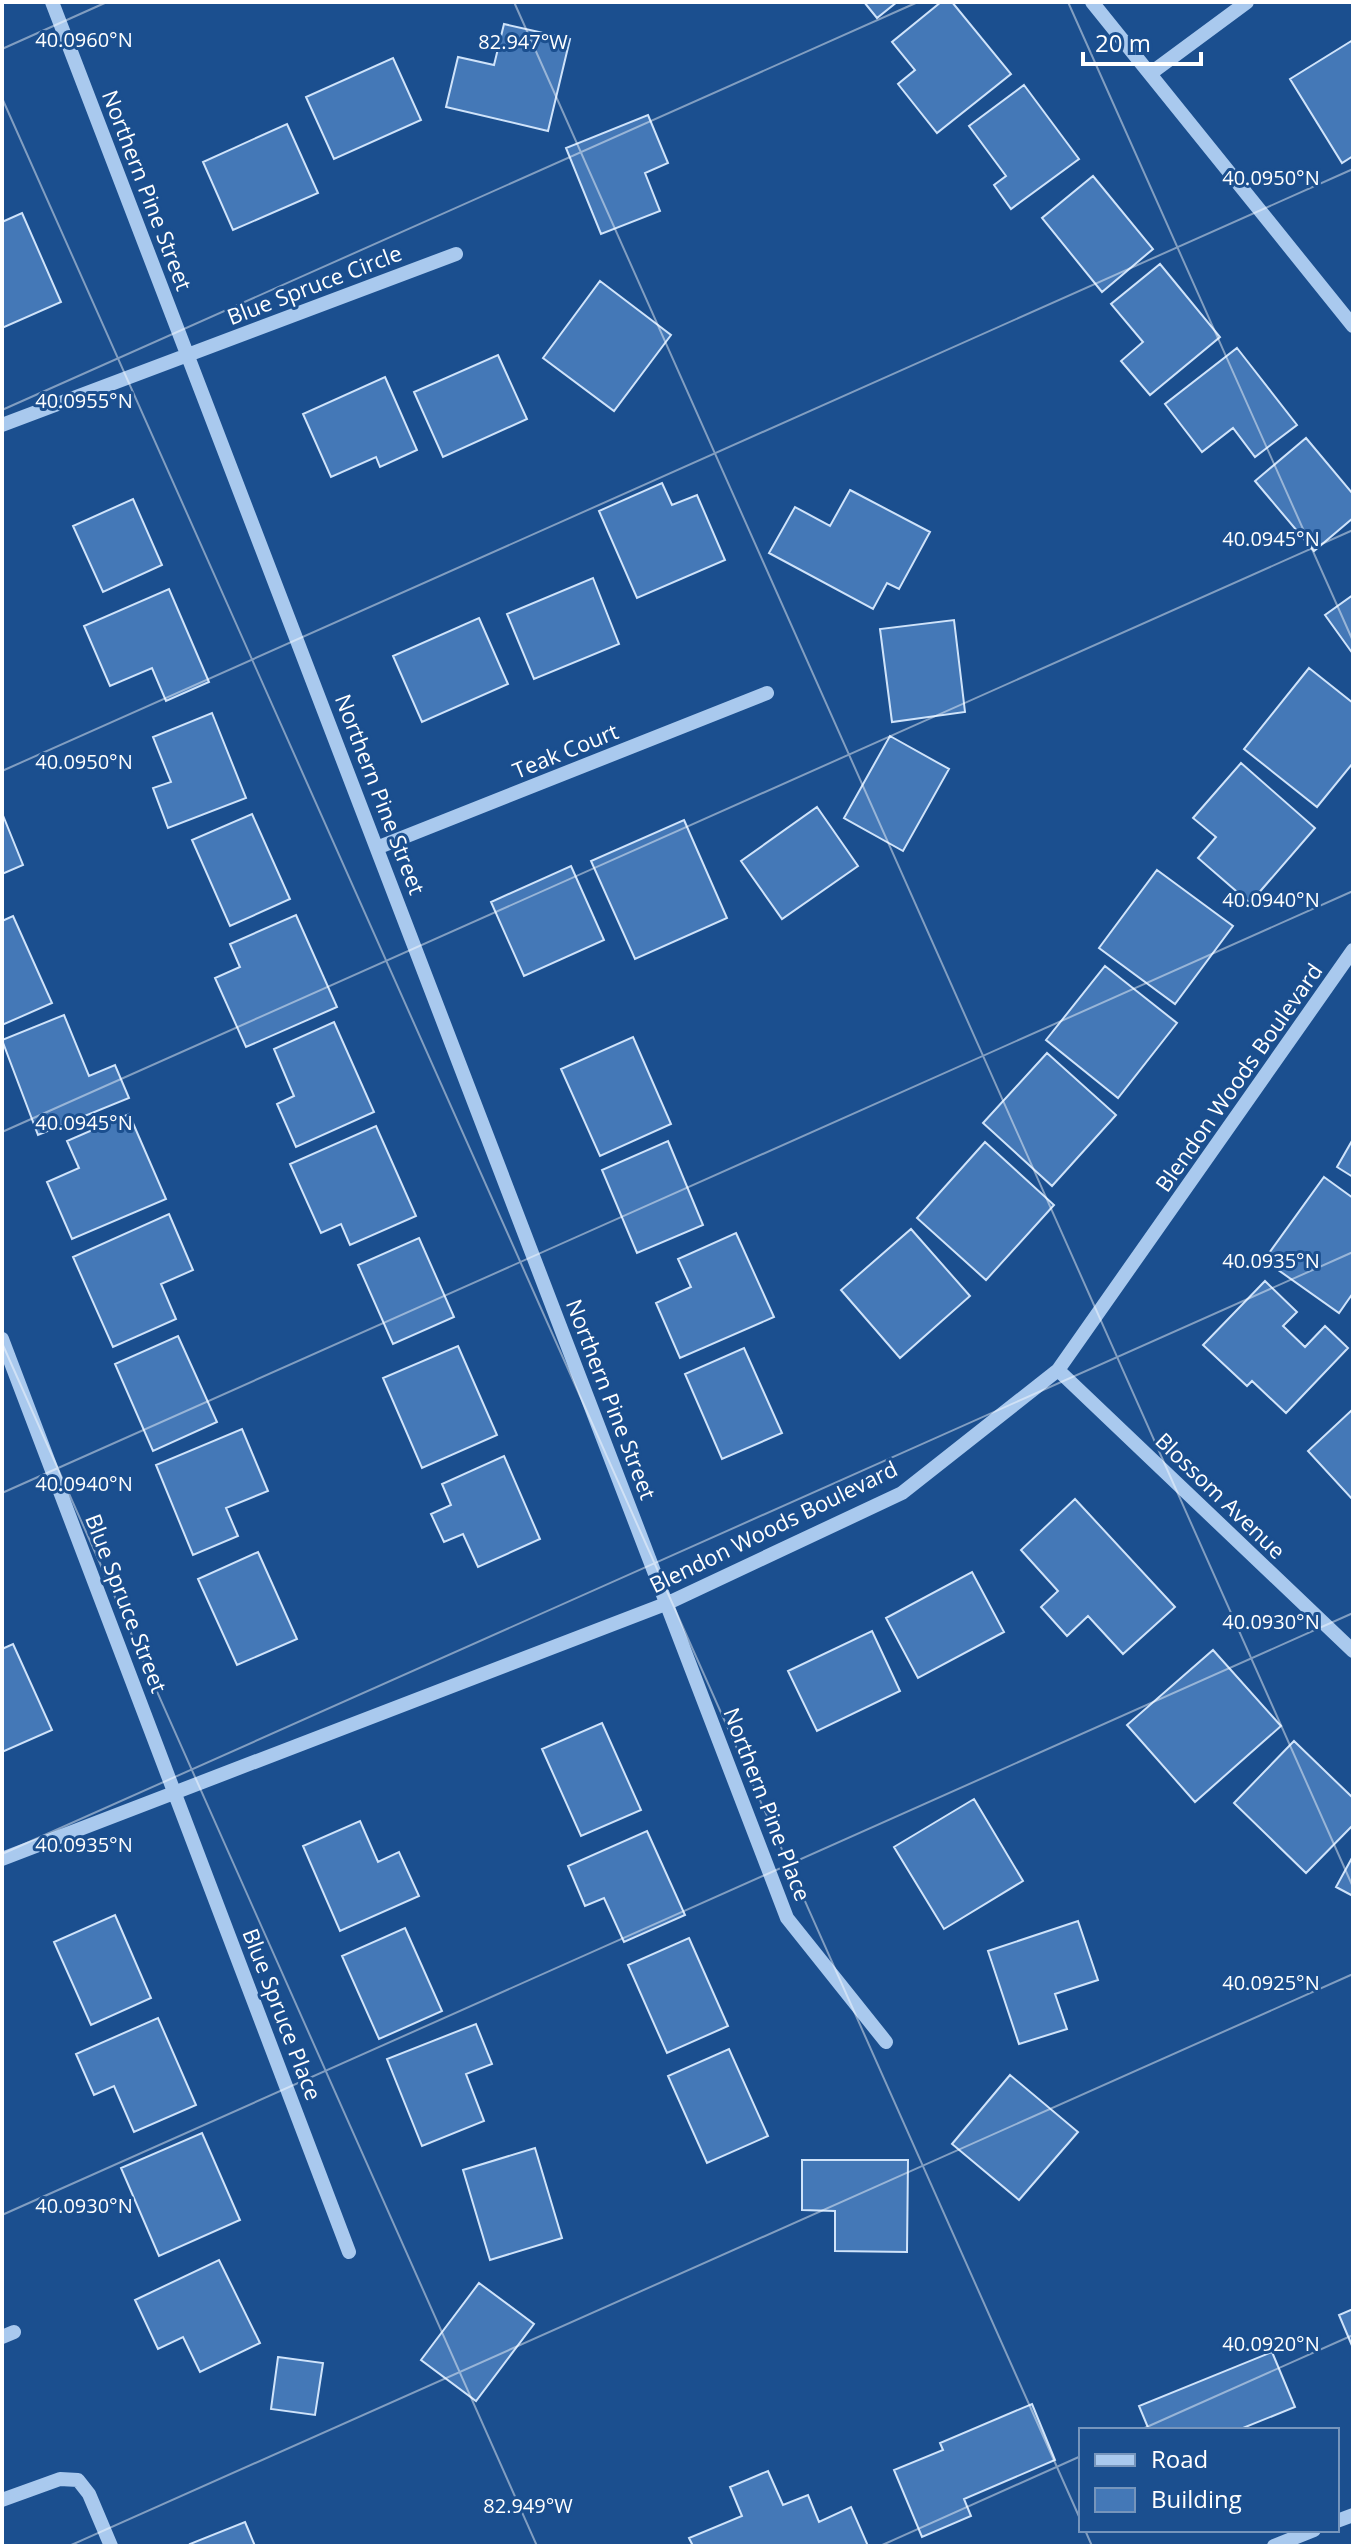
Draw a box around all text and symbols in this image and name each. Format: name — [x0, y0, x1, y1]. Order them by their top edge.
scale bar — [1083, 16, 1201, 66]
text: 40.0960°N — [35, 26, 133, 53]
text: 20 m — [1095, 26, 1151, 59]
text: 82.947°W — [478, 28, 568, 55]
street label: Northern Pine Street — [96, 85, 200, 295]
text: 40.0950°N — [1222, 164, 1320, 191]
street label: Blue Spruce Circle — [222, 237, 406, 331]
text: 40.0955°N — [35, 387, 133, 414]
text: 40.0945°N — [1222, 525, 1320, 552]
street label: Northern Pine Street — [329, 689, 433, 899]
street label: Teak Court — [508, 715, 622, 785]
text: 40.0950°N — [35, 748, 133, 775]
text: 40.0940°N — [1222, 886, 1320, 913]
street label: Blendon Woods Boulevard — [1148, 957, 1328, 1197]
text: 40.0945°N — [35, 1109, 133, 1136]
text: 40.0935°N — [1222, 1247, 1320, 1274]
street label: Northern Pine Street — [560, 1294, 664, 1504]
street label: Blossom Avenue — [1149, 1425, 1293, 1565]
street label: Blendon Woods Boulevard — [644, 1453, 902, 1599]
text: 40.0940°N — [35, 1470, 133, 1497]
street label: Blue Spruce Street — [79, 1509, 175, 1697]
text: 40.0930°N — [1222, 1608, 1320, 1635]
street label: Northern Pine Place — [717, 1703, 819, 1905]
text: 40.0935°N — [35, 1831, 133, 1858]
street label: Blue Spruce Place — [236, 1924, 330, 2104]
text: 40.0925°N — [1222, 1969, 1320, 1996]
text: 40.0930°N — [35, 2192, 133, 2219]
text: 40.0920°N — [1222, 2330, 1320, 2357]
legend — [1079, 2428, 1339, 2532]
text: Road — [1151, 2442, 1208, 2475]
text: Building — [1151, 2482, 1242, 2515]
text: 82.949°W — [483, 2492, 573, 2519]

